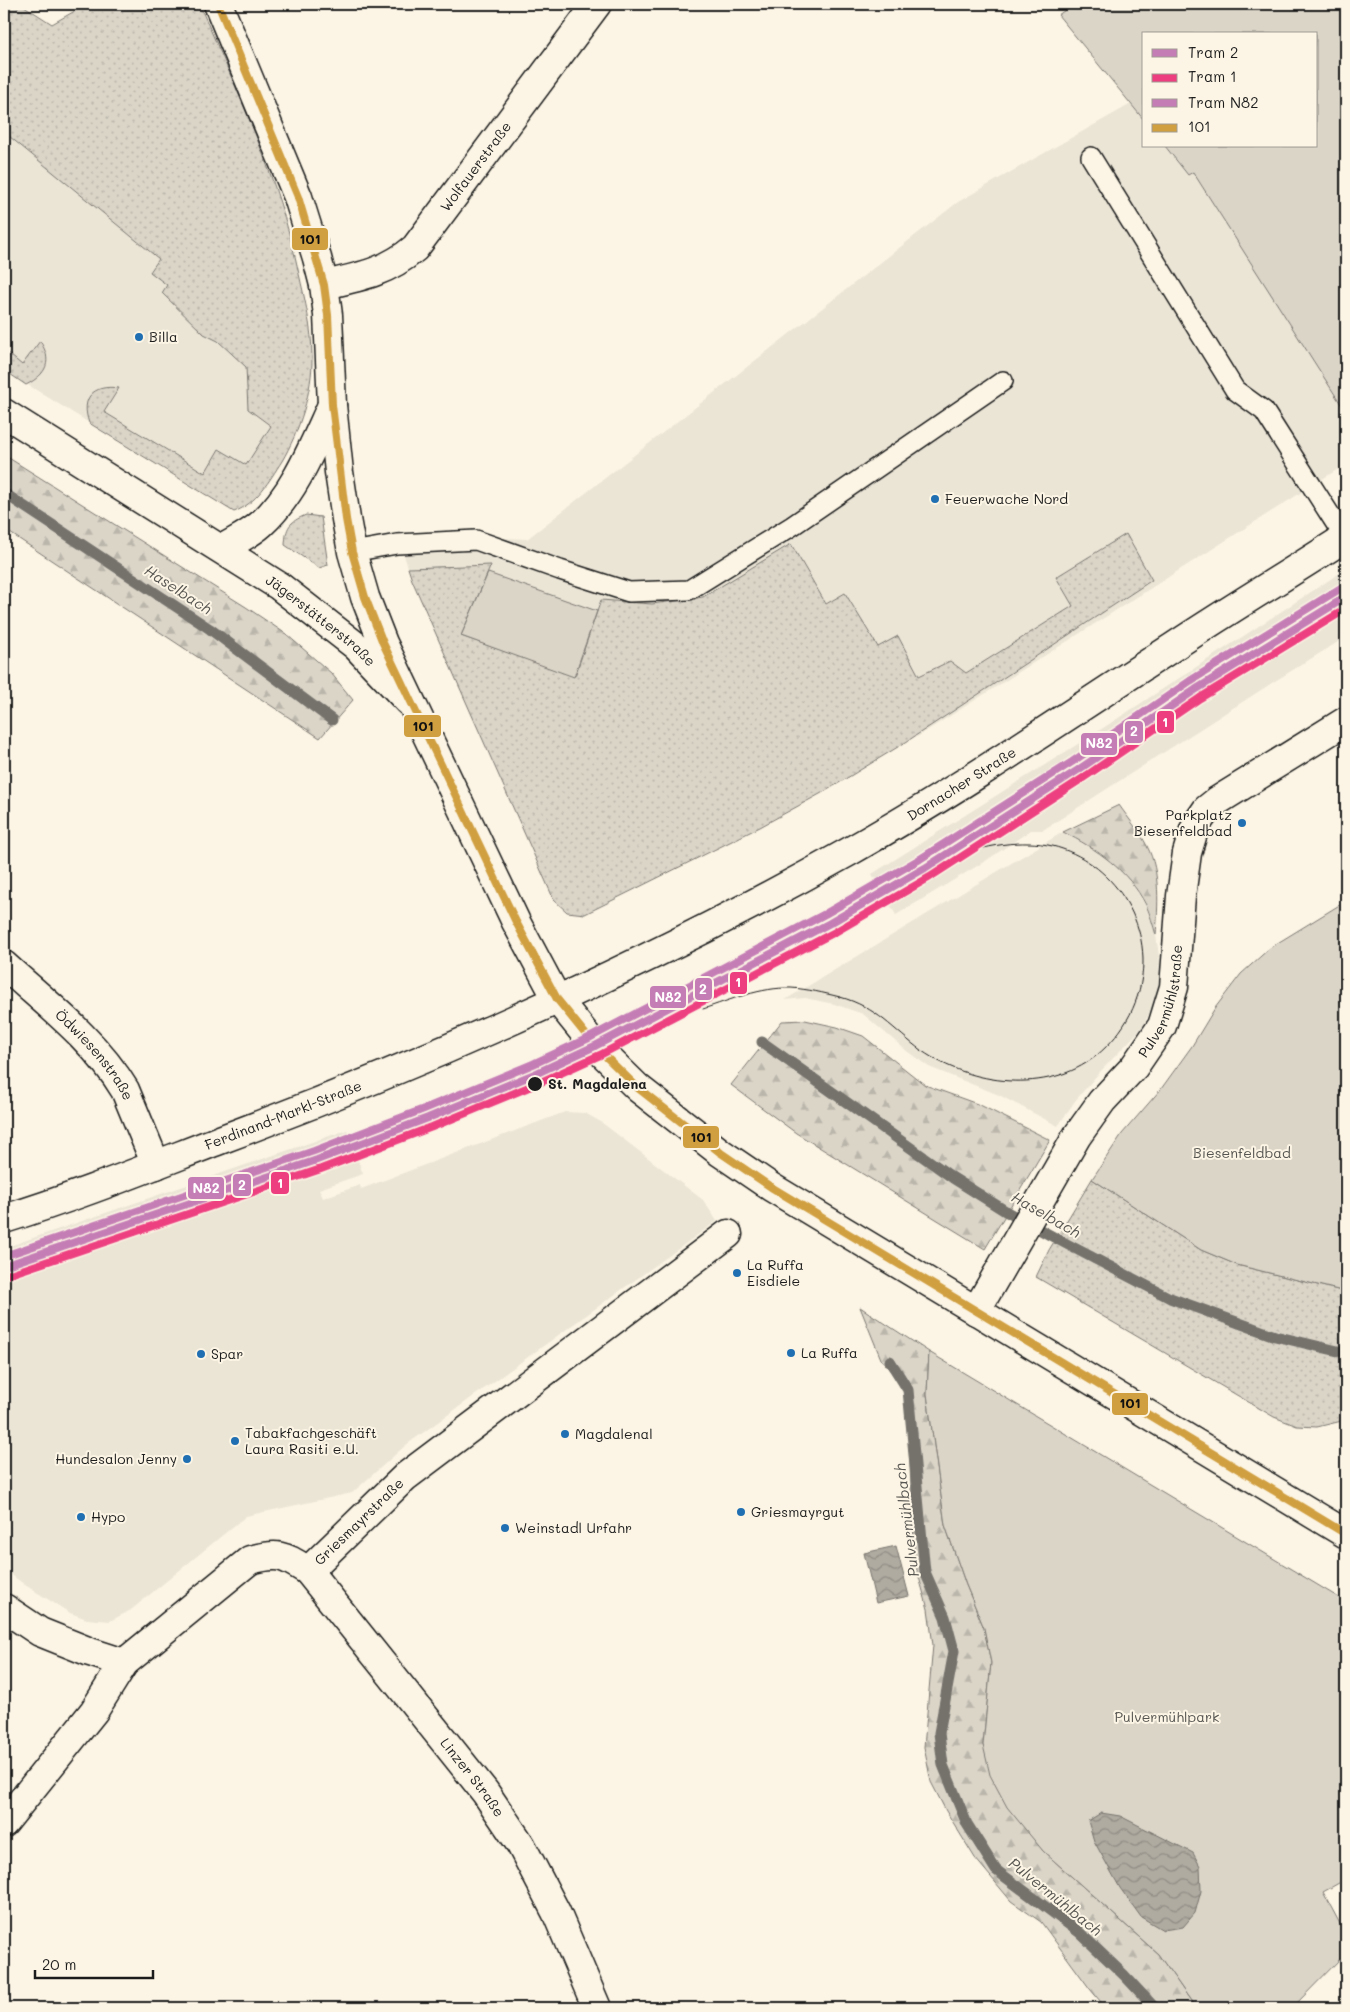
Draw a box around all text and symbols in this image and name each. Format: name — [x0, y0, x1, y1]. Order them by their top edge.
legend — [1142, 32, 1318, 148]
text: Tram 2 — [1188, 42, 1238, 62]
text: Tram 1 — [1188, 66, 1237, 86]
text: Tram N82 — [1188, 92, 1259, 112]
text: 101 — [1188, 116, 1211, 136]
street label: Wolfauerstraße — [435, 117, 515, 215]
line badge: 101 — [291, 227, 329, 251]
text: 101 — [299, 229, 321, 248]
place label: Billa — [149, 327, 178, 346]
marker: Billa — [133, 331, 145, 343]
place label: Feuerwache Nord — [945, 489, 1068, 508]
marker: Feuerwache Nord — [929, 493, 941, 505]
water label: Haselbach — [141, 560, 216, 618]
street label: Jägerstätterstraße — [262, 570, 380, 670]
line badge: 1 — [1156, 710, 1175, 734]
text: 1 — [1162, 712, 1168, 731]
line badge: 101 — [403, 714, 442, 738]
text: 101 — [412, 716, 434, 735]
line badge: 2 — [1124, 720, 1144, 744]
text: 2 — [1130, 721, 1138, 740]
line badge: N82 — [1080, 732, 1118, 756]
text: N82 — [1085, 733, 1113, 752]
street label: Dornacher Straße — [903, 742, 1019, 825]
place label: Parkplatz Biesenfeldbad — [1134, 805, 1232, 840]
marker: Parkplatz Biesenfeldbad — [1236, 817, 1248, 829]
street label: Pulvermühlstraße — [1133, 944, 1186, 1061]
line badge: 1 — [729, 971, 748, 995]
text: 1 — [735, 972, 741, 991]
line badge: 2 — [694, 977, 713, 1001]
text: 2 — [699, 979, 707, 998]
line badge: N82 — [649, 985, 687, 1009]
text: N82 — [654, 987, 682, 1006]
street label: Ödwiesenstraße — [51, 1005, 138, 1103]
place label: St. Magdalena — [548, 1074, 647, 1093]
marker: St. Magdalena — [526, 1075, 544, 1093]
street label: Ferdinand-Markl-Straße — [202, 1076, 364, 1154]
line badge: 101 — [682, 1125, 720, 1149]
text: 101 — [690, 1127, 712, 1146]
park label: Biesenfeldbad — [1193, 1143, 1291, 1162]
line badge: 1 — [270, 1171, 290, 1195]
line badge: 2 — [232, 1173, 252, 1197]
text: 1 — [277, 1173, 283, 1192]
text: 2 — [238, 1175, 246, 1194]
line badge: N82 — [187, 1176, 225, 1200]
text: N82 — [192, 1178, 220, 1197]
water label: Haselbach — [1008, 1186, 1085, 1242]
place label: La Ruffa Eisdiele — [747, 1255, 804, 1290]
marker: La Ruffa Eisdiele — [731, 1267, 743, 1279]
place label: La Ruffa — [801, 1343, 858, 1362]
place label: Spar — [211, 1344, 243, 1363]
marker: La Ruffa — [785, 1347, 797, 1359]
marker: Spar — [195, 1348, 207, 1360]
line badge: 101 — [1111, 1392, 1149, 1416]
text: 101 — [1119, 1393, 1141, 1412]
place label: Tabakfachgeschäft Laura Rasiti e.U. — [245, 1423, 377, 1458]
place label: Magdalenal — [575, 1424, 653, 1443]
marker: Magdalenal — [559, 1428, 571, 1440]
marker: Tabakfachgeschäft Laura Rasiti e.U. — [229, 1435, 241, 1447]
place label: Hundesalon Jenny — [55, 1449, 177, 1468]
marker: Hundesalon Jenny — [181, 1453, 193, 1465]
water label: Pulvermühlbach — [889, 1462, 923, 1578]
street label: Griesmayrstraße — [310, 1473, 408, 1569]
place label: Griesmayrgut — [751, 1502, 844, 1521]
marker: Griesmayrgut — [735, 1506, 747, 1518]
place label: Hypo — [91, 1507, 125, 1526]
marker: Hypo — [75, 1511, 87, 1523]
place label: Weinstadl Urfahr — [515, 1518, 632, 1537]
marker: Weinstadl Urfahr — [499, 1522, 511, 1534]
park label: Pulvermühlpark — [1115, 1707, 1219, 1726]
street label: Linzer Straße — [436, 1734, 509, 1820]
water label: Pulvermühlbach — [1005, 1852, 1106, 1940]
scale bar — [35, 1947, 152, 1979]
text: 20 m — [42, 1954, 76, 1974]

